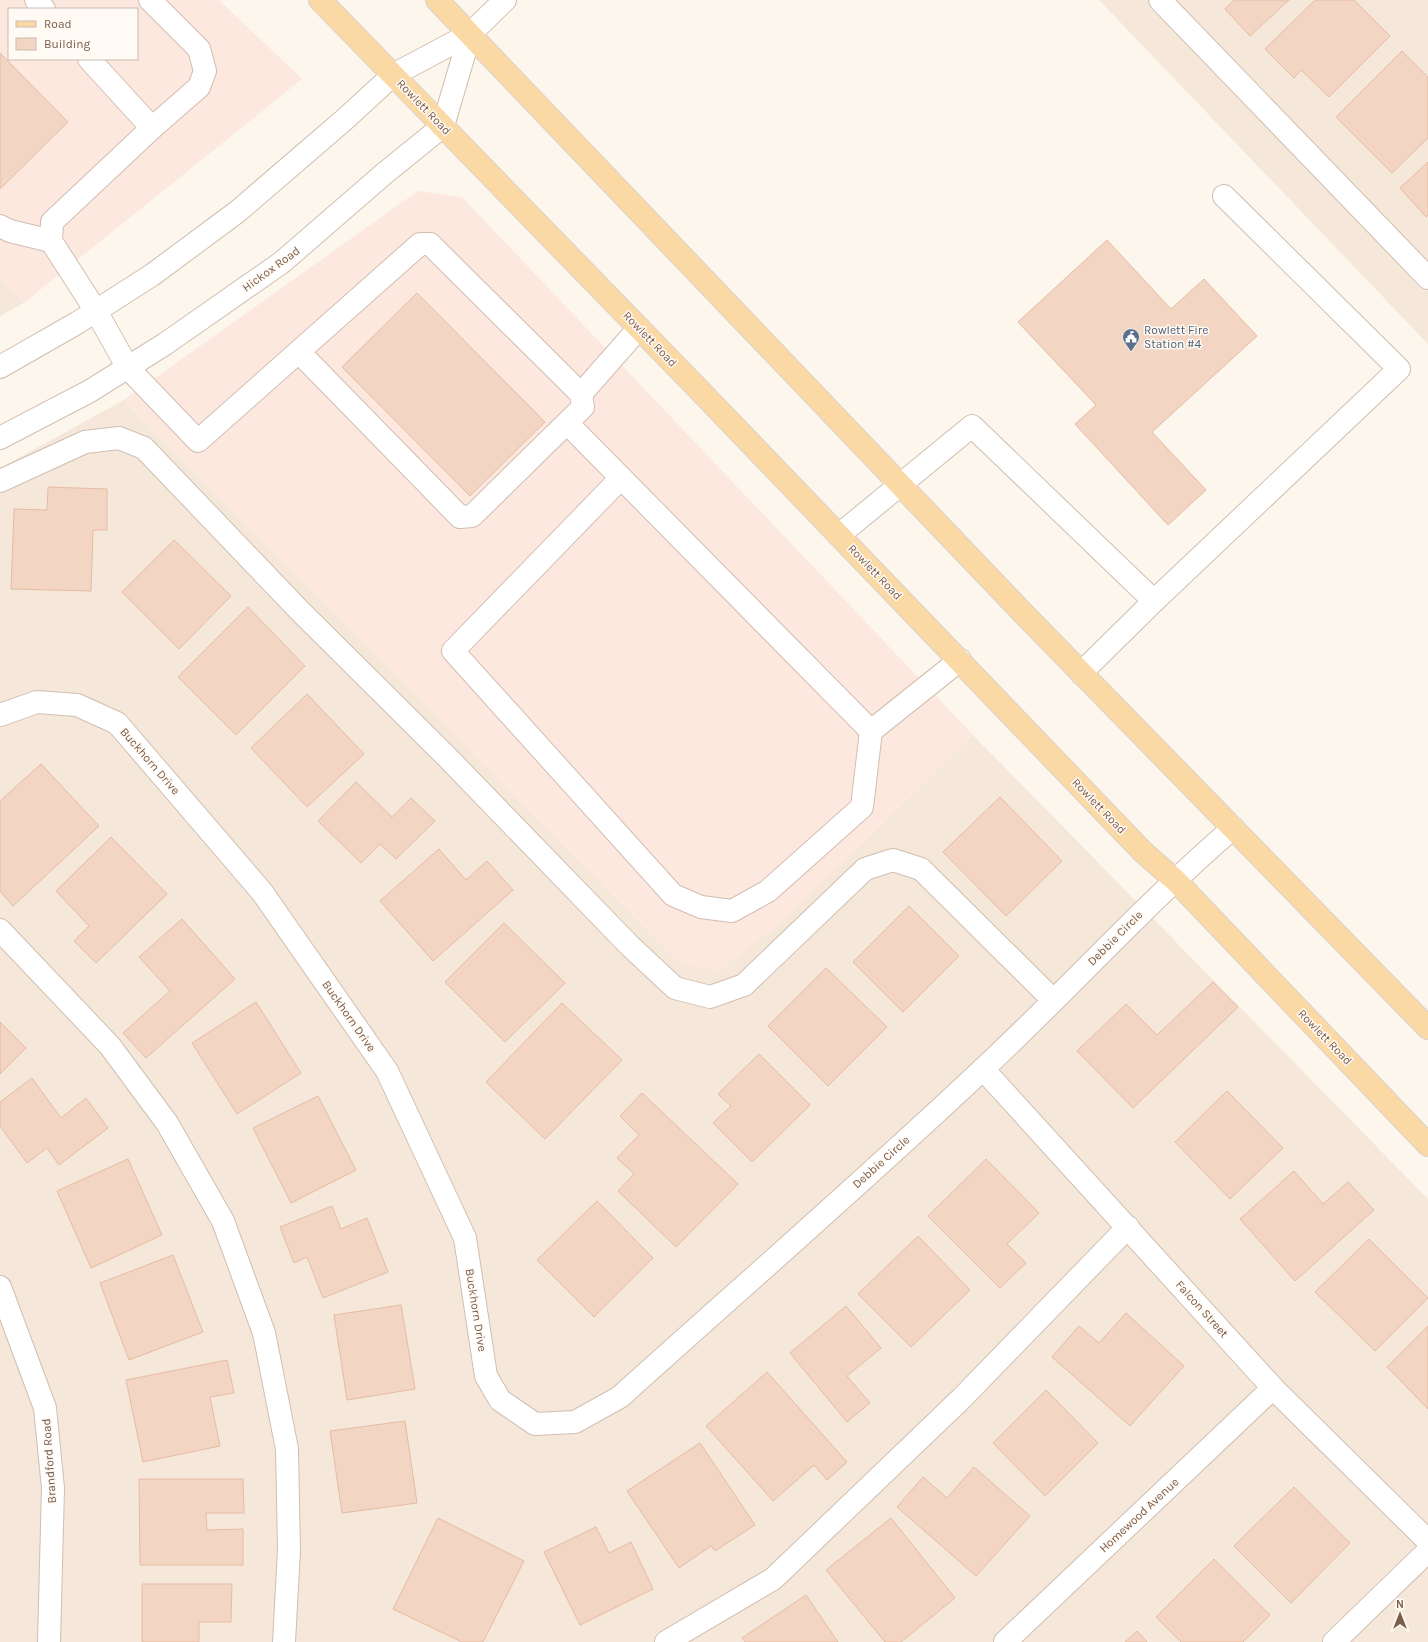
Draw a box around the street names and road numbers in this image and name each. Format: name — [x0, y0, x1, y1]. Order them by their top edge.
street label: Rowlett Road — [394, 76, 454, 138]
street label: Hickox Road — [239, 243, 303, 295]
street label: Rowlett Road — [620, 308, 680, 370]
street label: Rowlett Road — [845, 541, 905, 603]
street label: Buckhorn Drive — [117, 725, 183, 797]
street label: Rowlett Road — [1069, 775, 1129, 837]
street label: Debbie Circle — [1085, 908, 1145, 968]
street label: Buckhorn Drive — [319, 978, 379, 1054]
street label: Rowlett Road — [1295, 1006, 1355, 1068]
street label: Debbie Circle — [850, 1133, 912, 1191]
street label: Buckhorn Drive — [463, 1267, 489, 1353]
street label: Falcon Street — [1173, 1278, 1232, 1341]
street label: Brandford Road — [39, 1418, 59, 1504]
street label: Homewood Avenue — [1096, 1475, 1182, 1555]

